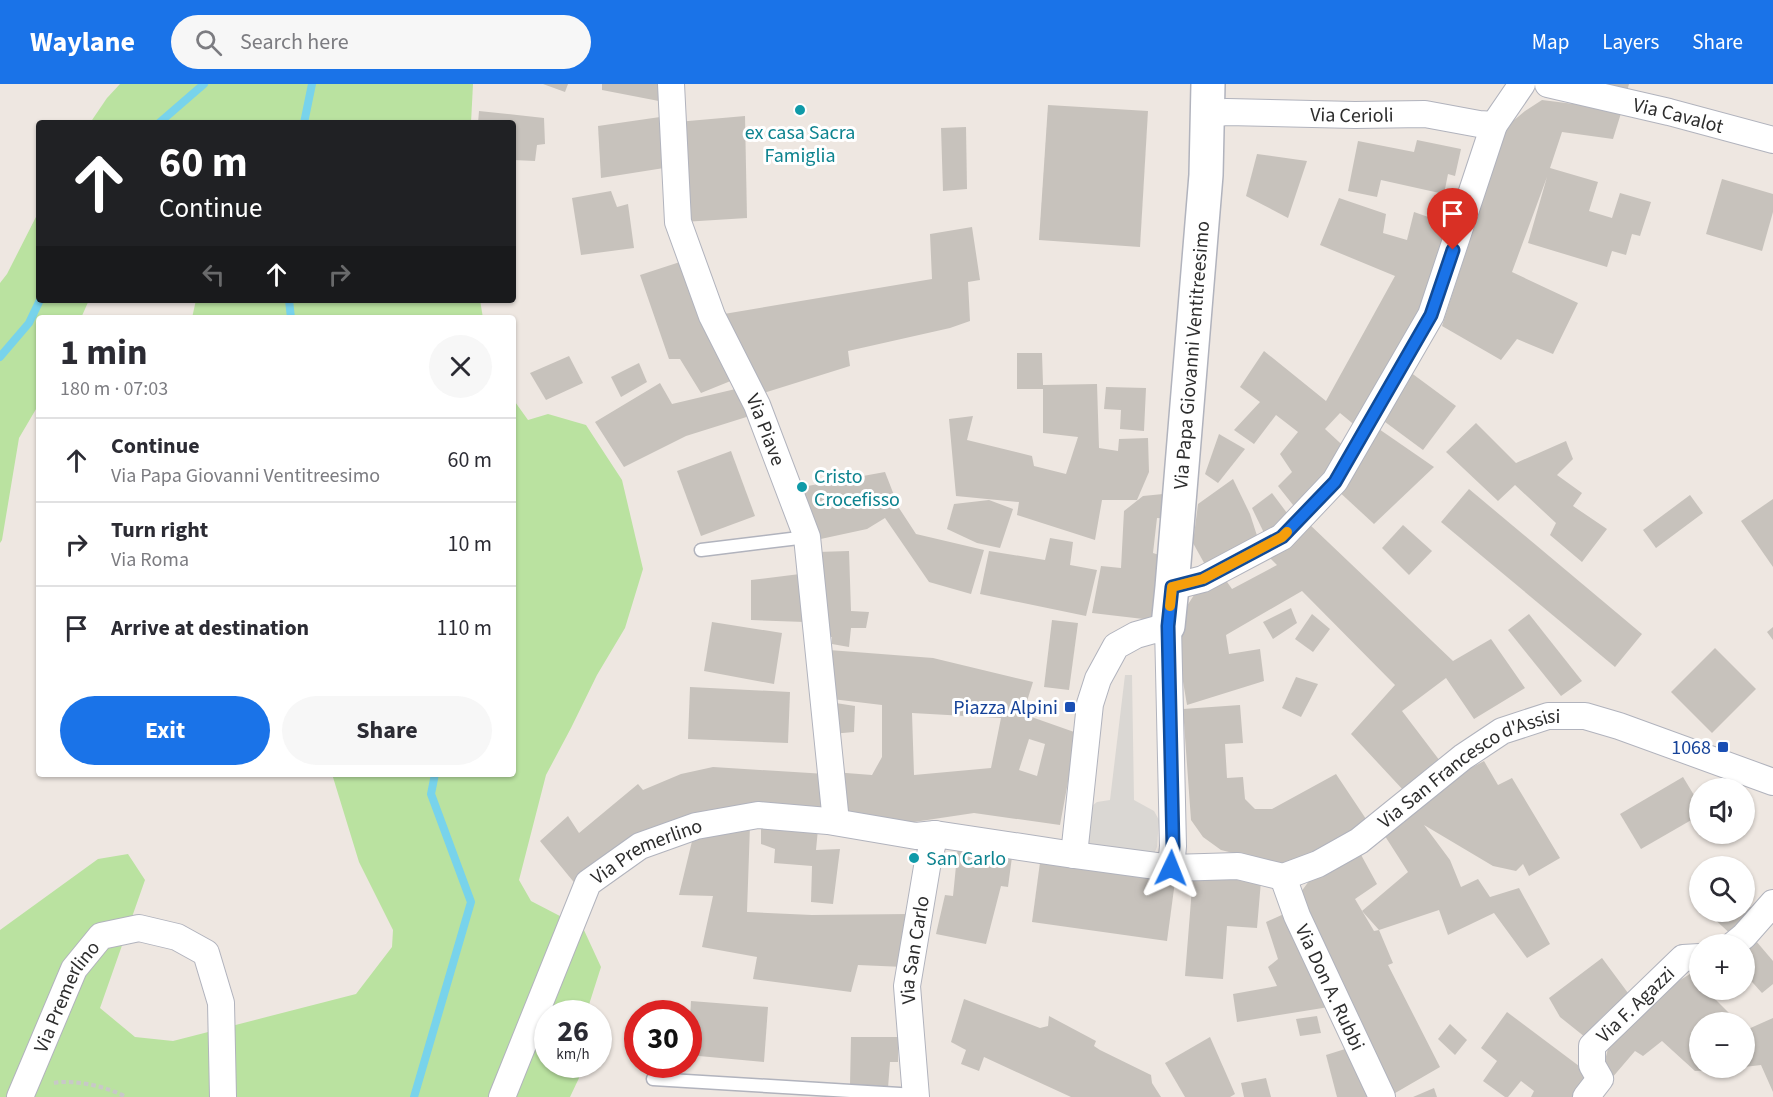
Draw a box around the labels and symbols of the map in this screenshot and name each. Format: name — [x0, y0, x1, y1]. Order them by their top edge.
street label: Via Cavalot — [1630, 91, 1727, 141]
street label: Via Cerioli — [1310, 101, 1394, 130]
marker: ex casa Sacra Famiglia — [793, 103, 807, 117]
place label: ex casa Sacra Famiglia — [745, 119, 855, 170]
pin — [1427, 188, 1478, 250]
street label: Via Papa Giovanni Ventitreesimo — [1167, 220, 1217, 490]
street label: Via Piave — [739, 389, 792, 470]
place label: Cristo Crocefisso — [814, 463, 900, 514]
marker: Cristo Crocefisso — [795, 480, 809, 494]
place label: Piazza Alpini — [953, 694, 1058, 722]
marker: Piazza Alpini — [1063, 700, 1077, 714]
street label: Via San Francesco d'Assisi — [1372, 703, 1560, 835]
place label: 1068 — [1671, 734, 1711, 762]
marker: 1068 — [1716, 740, 1730, 754]
street label: Via Premerlino — [585, 812, 706, 892]
position arrow — [1139, 836, 1203, 900]
place label: San Carlo — [926, 845, 1006, 873]
marker: San Carlo — [907, 851, 921, 865]
street label: Via San Carlo — [894, 894, 937, 1005]
street label: Via Don A. Rubbi — [1288, 920, 1371, 1055]
street label: Via Premerlino — [27, 935, 107, 1057]
street label: Via F. Agazzi — [1590, 960, 1681, 1050]
speed limit sign: 30 — [624, 1000, 702, 1078]

